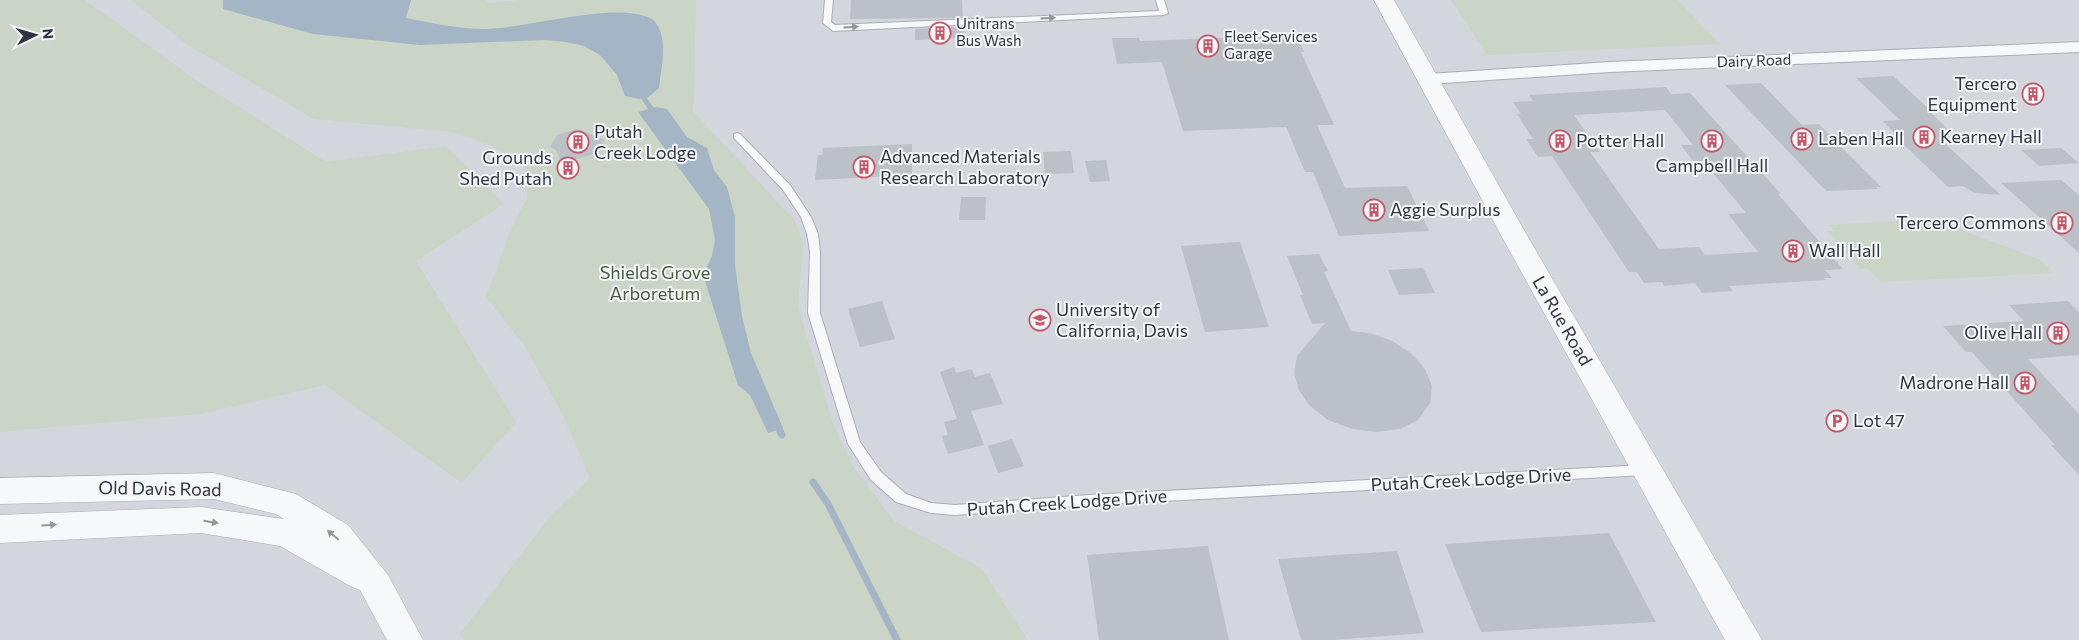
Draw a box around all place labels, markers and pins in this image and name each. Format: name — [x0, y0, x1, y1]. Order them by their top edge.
place label: Unitrans Bus Wash — [956, 14, 1022, 49]
building icon: Unitrans Bus Wash — [928, 21, 952, 45]
place label: Fleet Services Garage — [1224, 27, 1318, 62]
building icon: Fleet Services Garage — [1196, 34, 1220, 58]
place label: Tercero Equipment — [1928, 72, 2017, 115]
building icon: Tercero Equipment — [2021, 82, 2045, 106]
place label: Putah Creek Lodge — [594, 120, 696, 163]
building icon: Kearney Hall — [1912, 125, 1936, 149]
place label: Kearney Hall — [1940, 125, 2042, 147]
building icon: Laben Hall — [1790, 127, 1814, 151]
place label: Laben Hall — [1818, 127, 1904, 149]
building icon: Potter Hall — [1548, 129, 1572, 153]
place label: Potter Hall — [1576, 129, 1664, 151]
building icon: Campbell Hall — [1700, 129, 1724, 153]
building icon: Putah Creek Lodge — [566, 130, 590, 154]
place label: Advanced Materials Research Laboratory — [880, 145, 1050, 188]
place label: Grounds Shed Putah — [459, 146, 552, 189]
place label: Campbell Hall — [1656, 154, 1768, 176]
building icon: Advanced Materials Research Laboratory — [852, 155, 876, 179]
building icon: Grounds Shed Putah — [556, 156, 580, 180]
building icon: Aggie Surplus — [1362, 198, 1386, 222]
place label: Aggie Surplus — [1390, 198, 1500, 220]
place label: Tercero Commons — [1896, 211, 2046, 233]
building icon: Tercero Commons — [2050, 211, 2074, 235]
building icon: Wall Hall — [1781, 239, 1805, 263]
place label: Wall Hall — [1809, 239, 1880, 261]
place label: University of California, Davis — [1056, 298, 1188, 341]
school or university icon: University of California, Davis — [1028, 308, 1052, 332]
place label: Olive Hall — [1964, 321, 2042, 343]
building icon: Olive Hall — [2046, 321, 2070, 345]
place label: Madrone Hall — [1899, 371, 2009, 393]
building icon: Madrone Hall — [2013, 371, 2037, 395]
parking icon: Lot 47 — [1825, 409, 1849, 433]
place label: Lot 47 — [1853, 409, 1905, 431]

